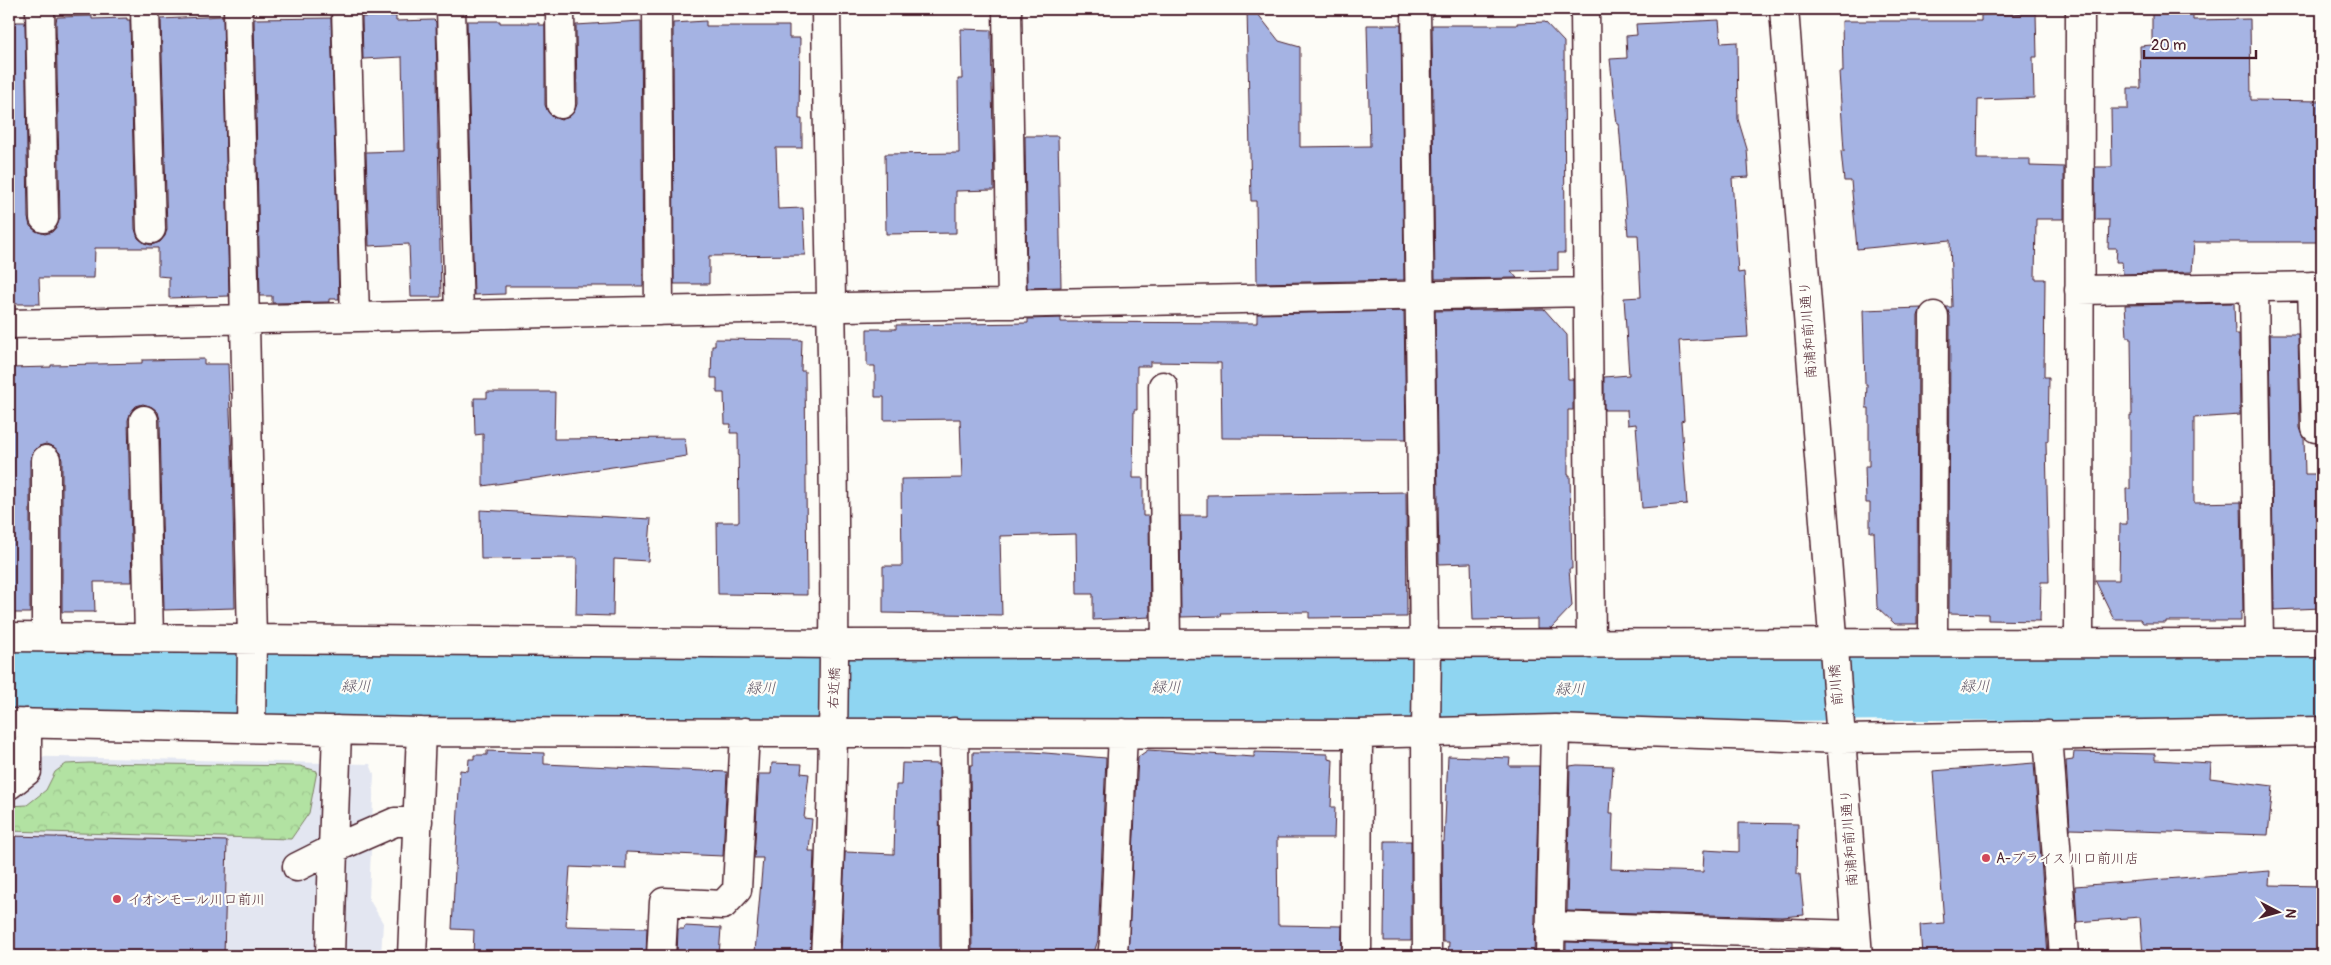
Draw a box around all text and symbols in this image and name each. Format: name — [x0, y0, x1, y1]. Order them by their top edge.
scale bar — [2144, 28, 2256, 60]
text: 20 m — [2151, 36, 2186, 55]
street label: 南浦和前川通り — [1796, 281, 1820, 379]
street label: 前川橋 — [1826, 663, 1846, 707]
street label: 右近橋 — [825, 667, 843, 709]
water label: 緑川 — [341, 677, 371, 696]
water label: 緑川 — [1960, 677, 1990, 696]
water label: 緑川 — [1151, 678, 1181, 697]
water label: 緑川 — [746, 679, 776, 698]
water label: 緑川 — [1555, 680, 1585, 699]
street label: 南浦和前川通り — [1837, 789, 1861, 887]
place label: A-プライス 川口前川店 — [1996, 850, 2139, 867]
marker: A-プライス 川口前川店 — [1980, 852, 1992, 864]
north arrow — [2254, 888, 2304, 938]
place label: イオンモール川口前川 — [127, 891, 266, 908]
marker: イオンモール川口前川 — [111, 893, 123, 905]
text: N — [2281, 908, 2299, 919]

